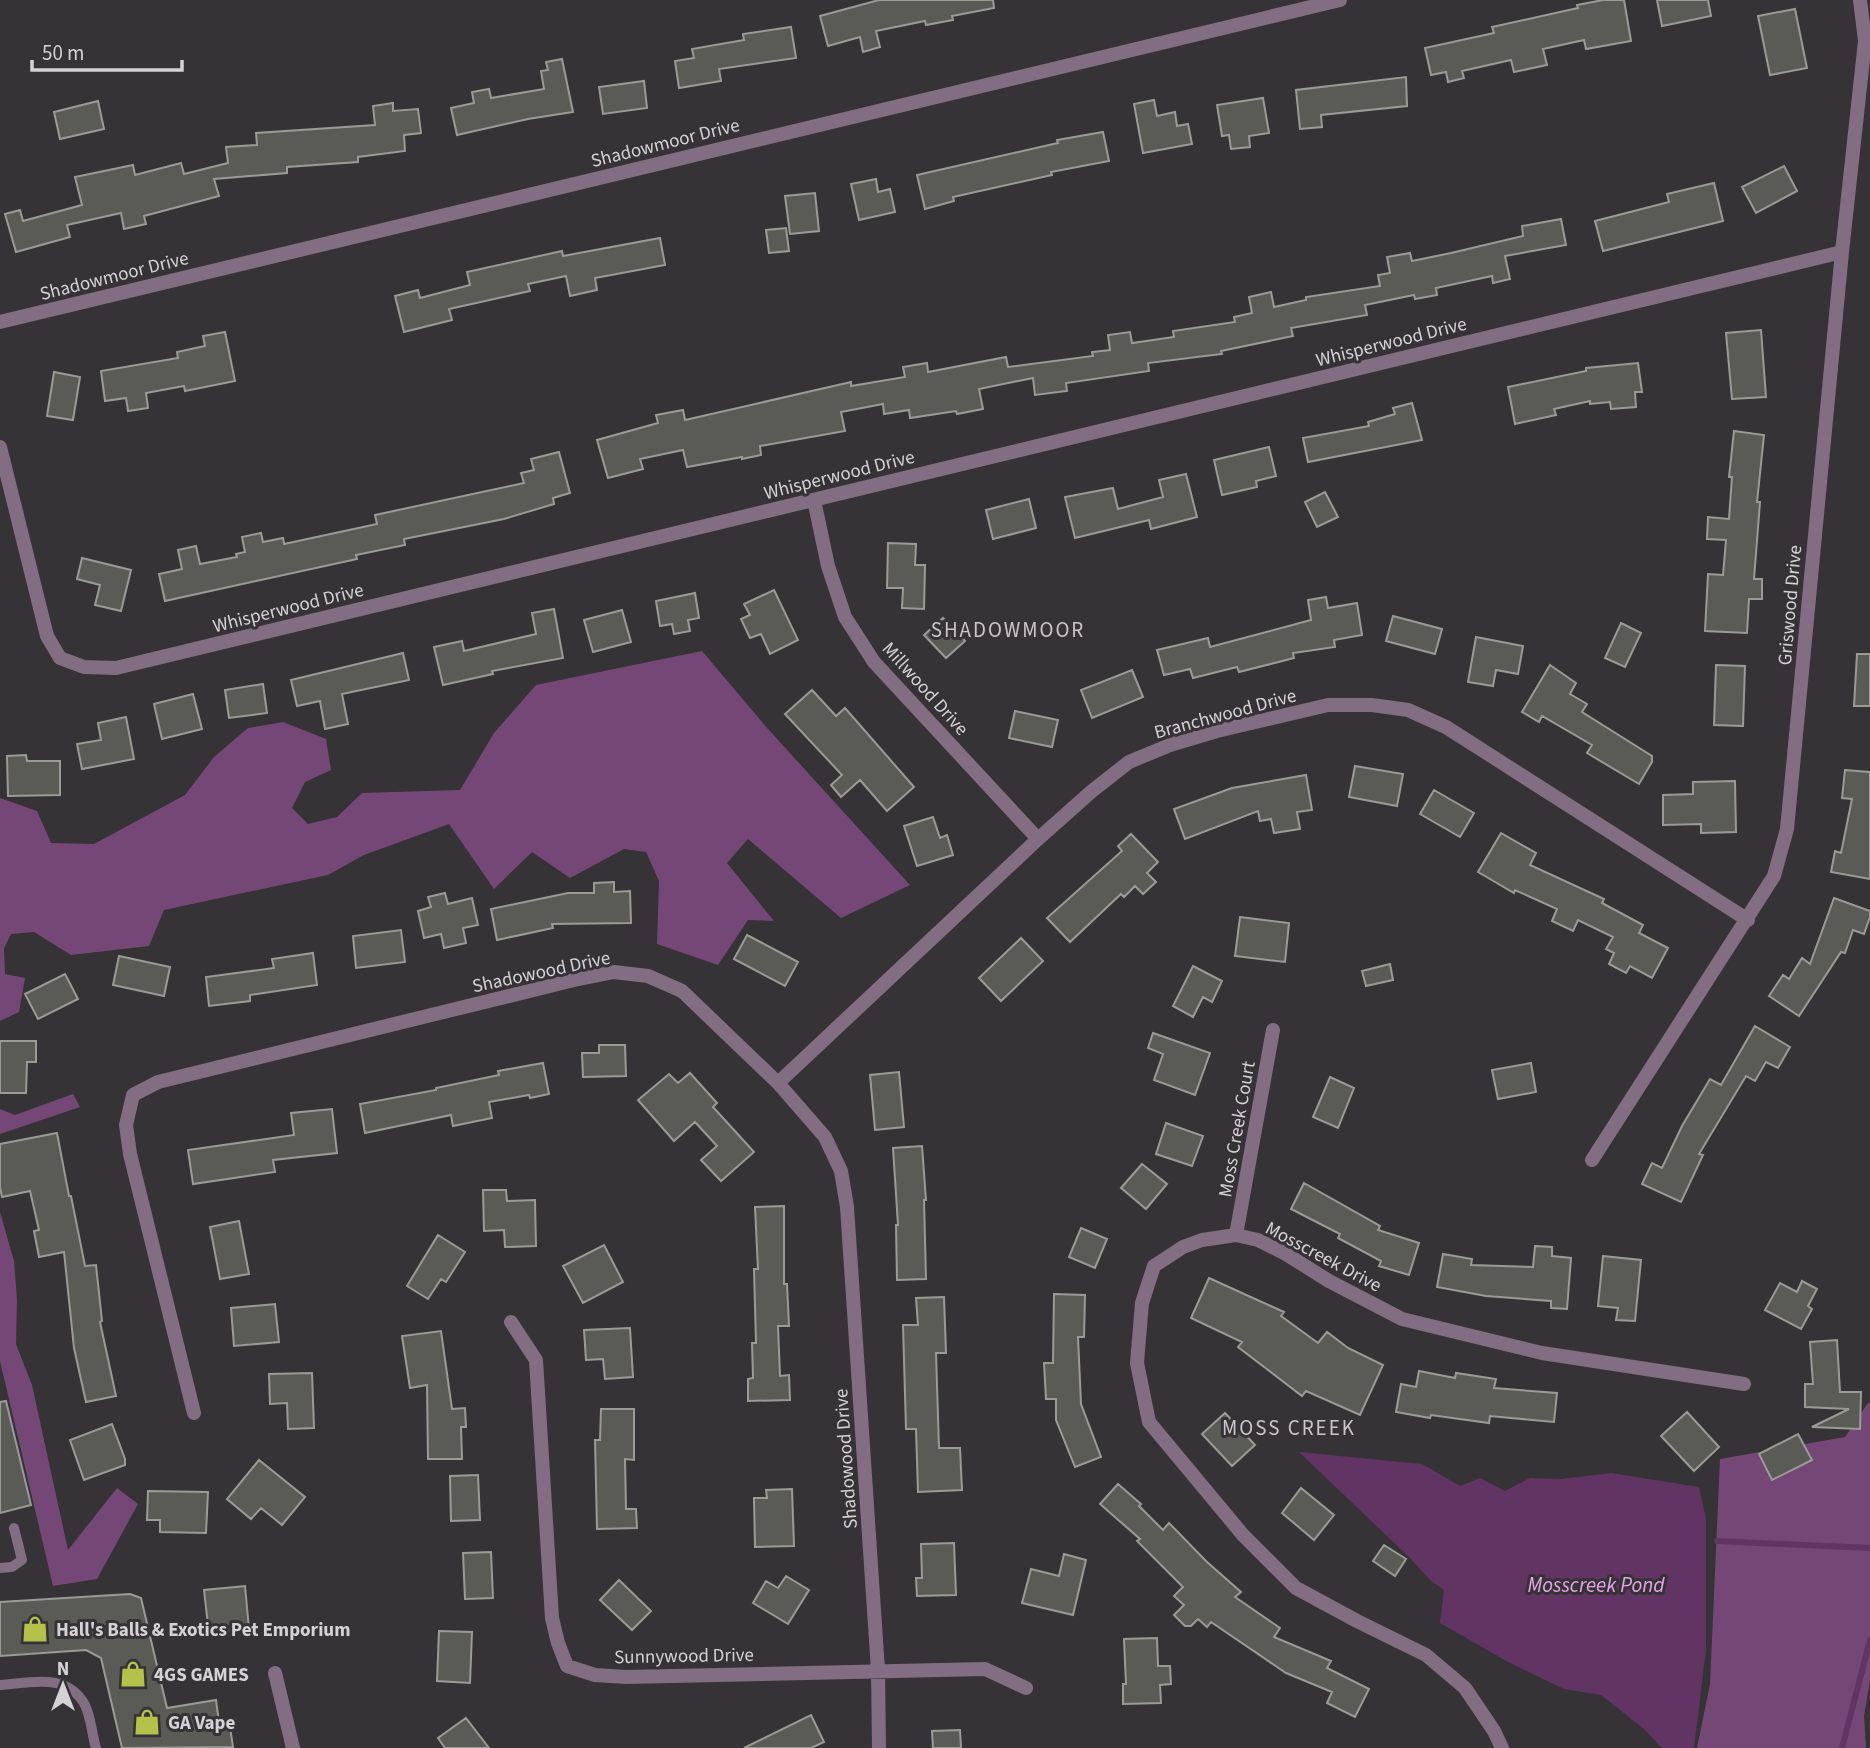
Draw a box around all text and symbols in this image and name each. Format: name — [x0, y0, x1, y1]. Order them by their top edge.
scale bar — [32, 28, 182, 72]
text: 50 m — [42, 38, 84, 68]
street label: Shadowmoor Drive — [588, 112, 743, 175]
street label: Shadowmoor Drive — [37, 245, 192, 308]
street label: Whisperwood Drive — [1313, 311, 1470, 374]
street label: Whisperwood Drive — [761, 444, 918, 507]
street label: Griswood Drive — [1772, 544, 1809, 666]
street label: Whisperwood Drive — [210, 577, 367, 640]
district label: SHADOWMOOR — [931, 615, 1085, 645]
street label: Millwood Drive — [875, 636, 974, 742]
street label: Branchwood Drive — [1151, 683, 1299, 746]
street label: Shadowood Drive — [470, 945, 613, 1000]
street label: Moss Creek Court — [1212, 1059, 1263, 1199]
street label: Mosscreek Drive — [1260, 1215, 1386, 1299]
street label: Shadowood Drive — [828, 1388, 865, 1530]
district label: MOSS CREEK — [1222, 1413, 1356, 1443]
water label: Mosscreek Pond — [1527, 1570, 1665, 1600]
shop icon: Hall's Balls & Exotics Pet Emporium — [20, 1614, 50, 1644]
place label: Hall's Balls & Exotics Pet Emporium — [56, 1617, 350, 1644]
street label: Sunnywood Drive — [614, 1642, 754, 1671]
north arrow — [28, 1650, 98, 1720]
text: N — [57, 1656, 69, 1683]
shop icon: 4GS GAMES — [118, 1659, 148, 1689]
place label: 4GS GAMES — [154, 1662, 249, 1689]
shop icon: GA Vape — [132, 1707, 162, 1737]
place label: GA Vape — [168, 1710, 235, 1737]

